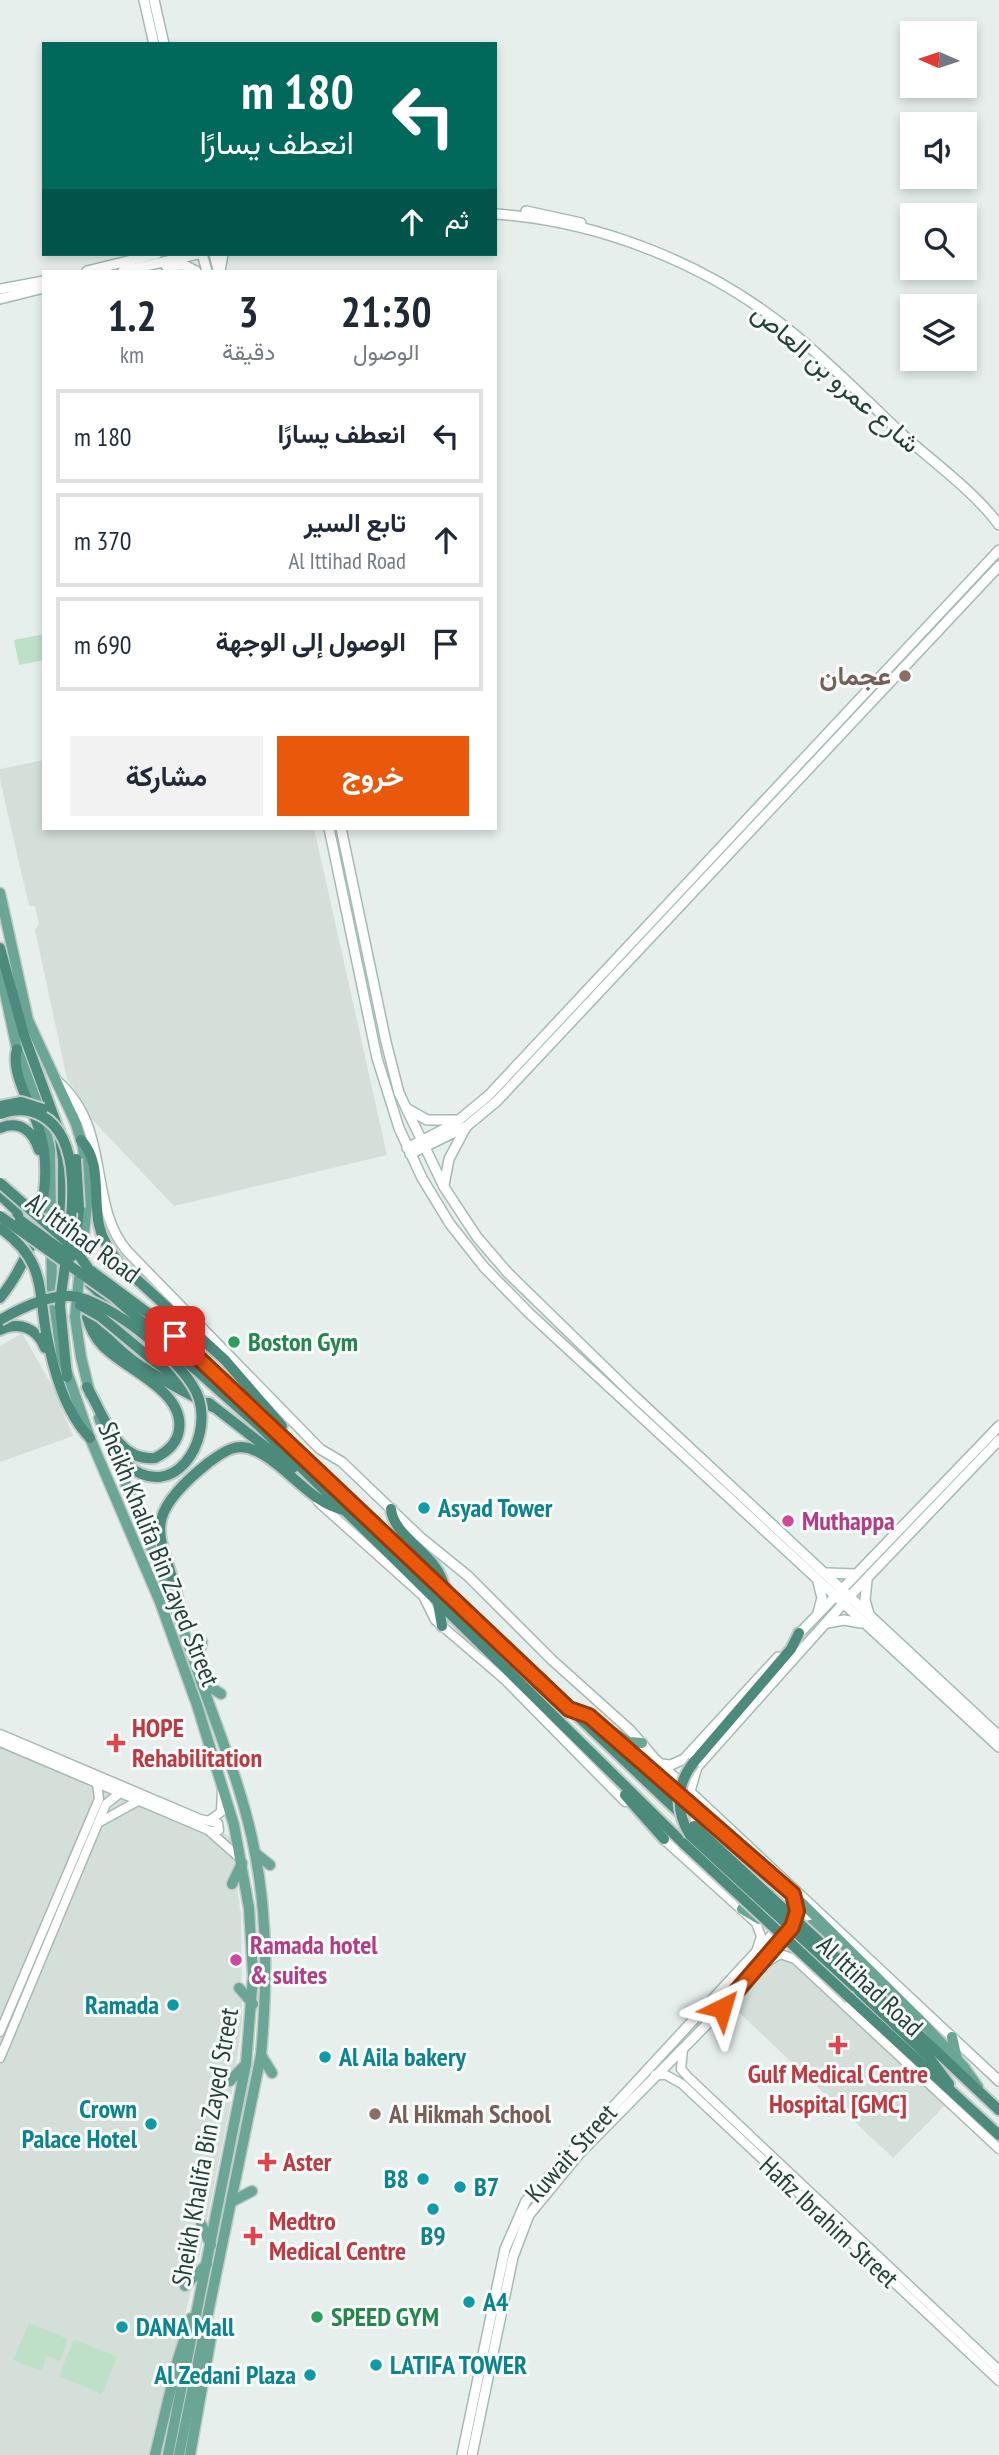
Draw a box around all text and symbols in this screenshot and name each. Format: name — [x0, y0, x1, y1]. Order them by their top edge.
north arrow — [900, 21, 976, 98]
map controls — [900, 21, 977, 371]
text: 180 m — [241, 59, 354, 123]
icon: left — [378, 70, 469, 161]
button: sound — [900, 112, 977, 189]
text: انعطف يسارًا — [199, 121, 354, 163]
icon: ahead — [393, 203, 431, 241]
text: ثم — [445, 203, 469, 236]
button: search — [900, 203, 977, 280]
text: 3 — [239, 284, 259, 339]
text: 21:30 — [341, 284, 432, 339]
text: 1.2 — [107, 288, 157, 343]
button: layers — [900, 294, 977, 371]
street label: شارع عمرو بن العاص — [744, 295, 927, 461]
text: دقيقة — [222, 337, 275, 366]
text: الوصول — [353, 337, 419, 366]
text: km — [120, 340, 144, 369]
text: انعطف يسارًا — [278, 417, 406, 450]
icon: left — [427, 417, 465, 455]
text: 180 m — [74, 420, 132, 453]
text: تابع السير — [304, 506, 406, 539]
icon: ahead — [427, 521, 465, 559]
text: 370 m — [74, 524, 132, 557]
text: Al Ittihad Road — [288, 546, 406, 575]
text: الوصول إلى الوجهة — [216, 625, 406, 658]
icon: arrive — [427, 625, 465, 663]
text: 690 m — [74, 628, 132, 661]
place label: عجمان — [819, 659, 891, 692]
marker: عجمان — [897, 668, 913, 684]
button: مشاركة — [70, 736, 263, 816]
button: خروج — [277, 736, 469, 816]
street label: Al Ittihad Road — [20, 1185, 147, 1290]
pin — [145, 1306, 205, 1366]
icon: arrive — [156, 1317, 194, 1355]
place label: Boston Gym — [248, 1325, 358, 1358]
marker: Boston Gym — [226, 1334, 242, 1350]
street label: Sheikh Khalifa Bin Zayed Street — [91, 1417, 228, 1691]
place label: Asyad Tower — [437, 1491, 553, 1524]
marker: Asyad Tower — [416, 1500, 432, 1516]
place label: Muthappa — [802, 1504, 895, 1537]
marker: Muthappa — [780, 1513, 796, 1529]
place label: HOPE Rehabilitation — [132, 1711, 262, 1774]
marker: HOPE Rehabilitation — [106, 1733, 126, 1753]
place label: Ramada hotel & suites — [250, 1928, 378, 1991]
street label: Al Ittihad Road — [811, 1928, 930, 2043]
marker: Ramada hotel & suites — [228, 1952, 244, 1968]
position arrow — [685, 1971, 759, 2045]
place label: Ramada — [85, 1988, 159, 2021]
marker: Ramada — [165, 1997, 181, 2013]
street label: Sheikh Khalifa Bin Zayed Street — [164, 2005, 245, 2289]
marker: Gulf Medical Centre Hospital [GMC] — [828, 2035, 848, 2055]
place label: Al Aila bakery — [338, 2040, 467, 2073]
marker: Al Aila bakery — [317, 2049, 333, 2065]
place label: Gulf Medical Centre Hospital [GMC] — [748, 2057, 928, 2120]
place label: Crown Palace Hotel — [22, 2092, 138, 2155]
place label: Al Hikmah School — [388, 2097, 551, 2130]
street label: Kuwait Street — [518, 2097, 624, 2209]
marker: Al Hikmah School — [367, 2106, 383, 2122]
marker: Crown Palace Hotel — [143, 2116, 159, 2132]
place label: Aster — [282, 2145, 332, 2178]
street label: Hafiz Ibrahim Street — [753, 2149, 906, 2294]
marker: Aster — [257, 2152, 277, 2172]
place label: B8 — [384, 2162, 409, 2195]
place label: B7 — [474, 2170, 499, 2203]
marker: B8 — [415, 2171, 431, 2187]
marker: B7 — [452, 2179, 468, 2195]
marker: B9 — [425, 2201, 441, 2217]
place label: Medtro Medical Centre — [269, 2204, 406, 2267]
place label: B9 — [420, 2219, 446, 2252]
marker: Medtro Medical Centre — [243, 2226, 263, 2246]
place label: A4 — [482, 2285, 509, 2318]
marker: A4 — [461, 2294, 477, 2310]
place label: SPEED GYM — [331, 2300, 439, 2333]
marker: SPEED GYM — [309, 2309, 325, 2325]
place label: DANA Mall — [136, 2310, 235, 2343]
marker: DANA Mall — [114, 2319, 130, 2335]
place label: LATIFA TOWER — [390, 2348, 527, 2381]
marker: LATIFA TOWER — [368, 2357, 384, 2373]
place label: Al Zedani Plaza — [153, 2358, 296, 2391]
marker: Al Zedani Plaza — [302, 2367, 318, 2383]

